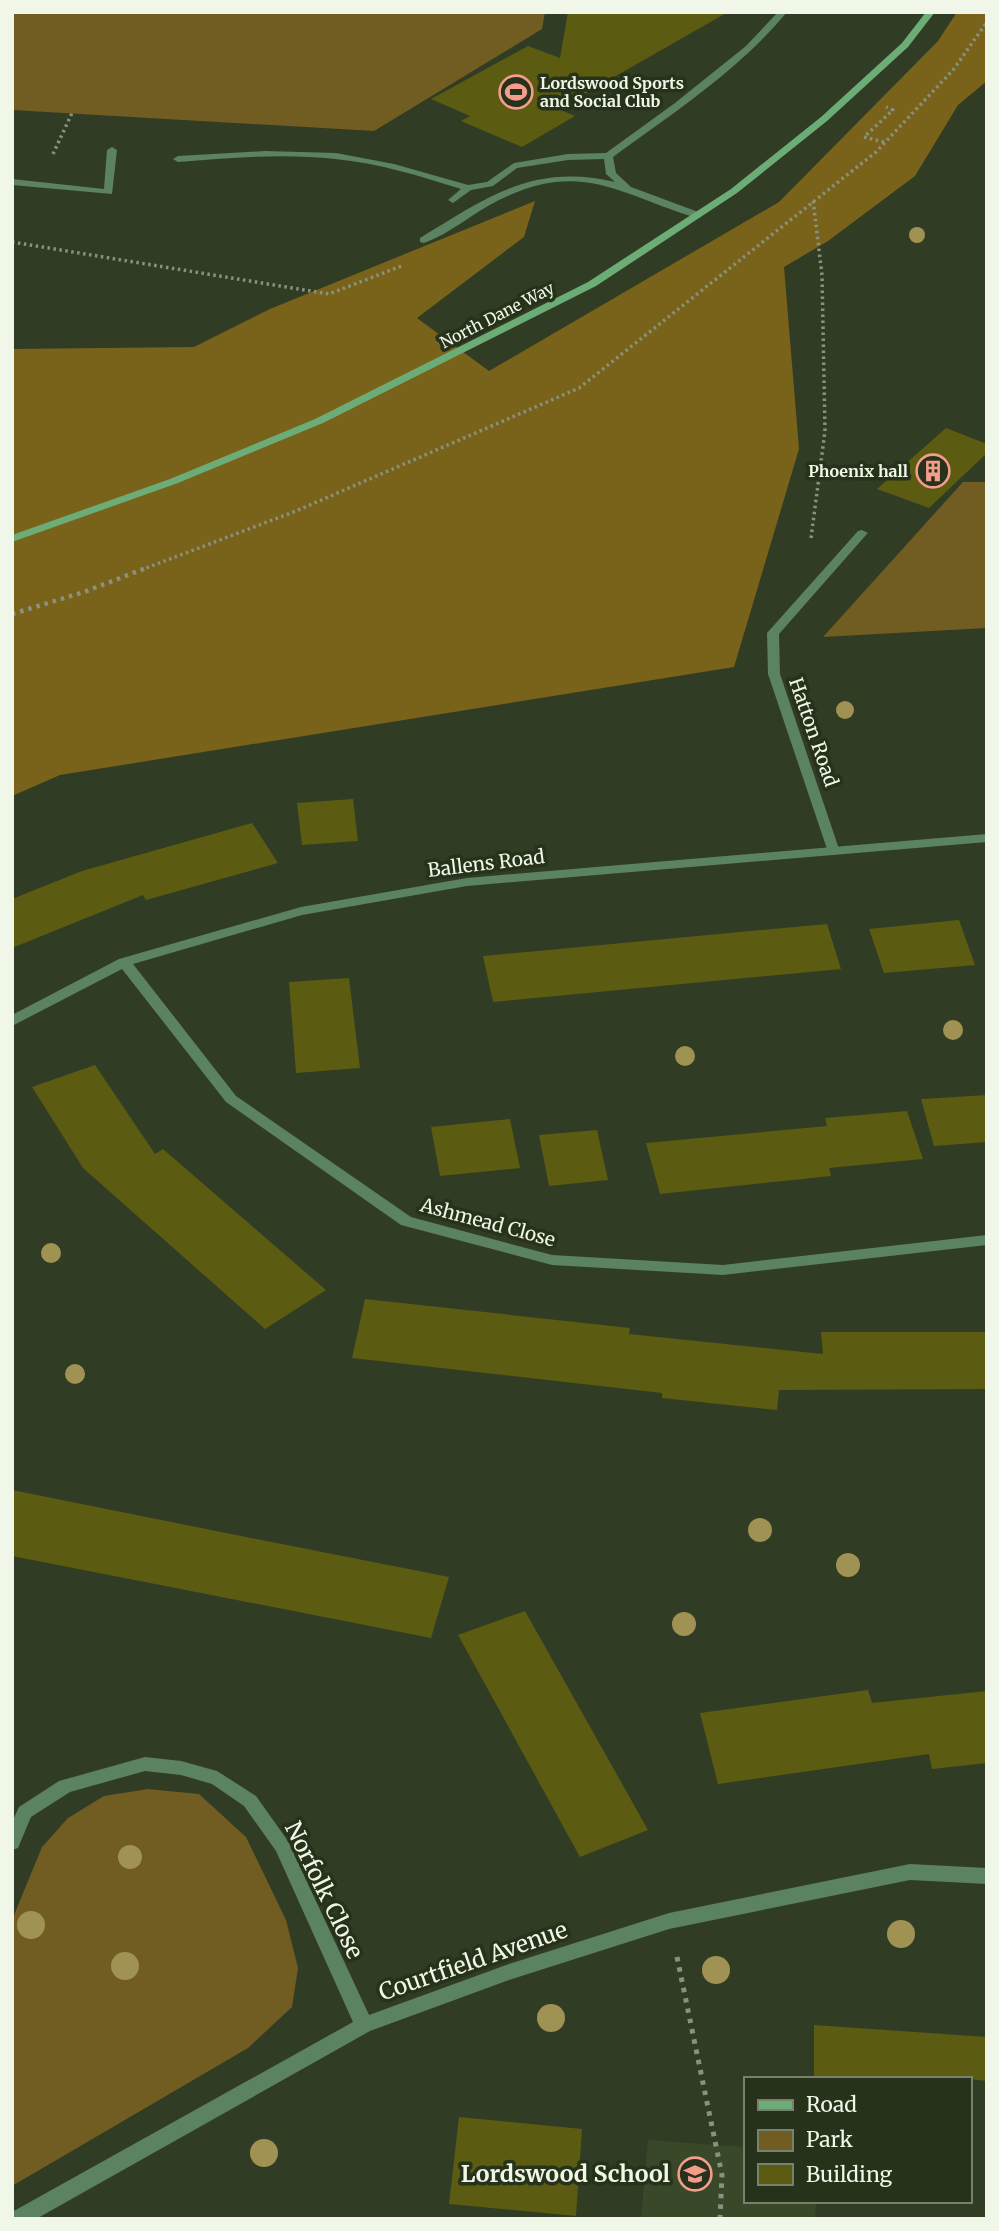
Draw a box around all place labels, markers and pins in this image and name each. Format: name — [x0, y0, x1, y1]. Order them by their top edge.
sports icon: Lordswood Sports and Social Club — [497, 73, 535, 111]
place label: Lordswood Sports and Social Club — [540, 73, 684, 111]
building icon: Phoenix hall — [914, 452, 952, 490]
place label: Phoenix hall — [808, 461, 908, 481]
school or university icon: Lordswood School — [676, 2155, 714, 2193]
place label: Lordswood School — [461, 2159, 671, 2188]

